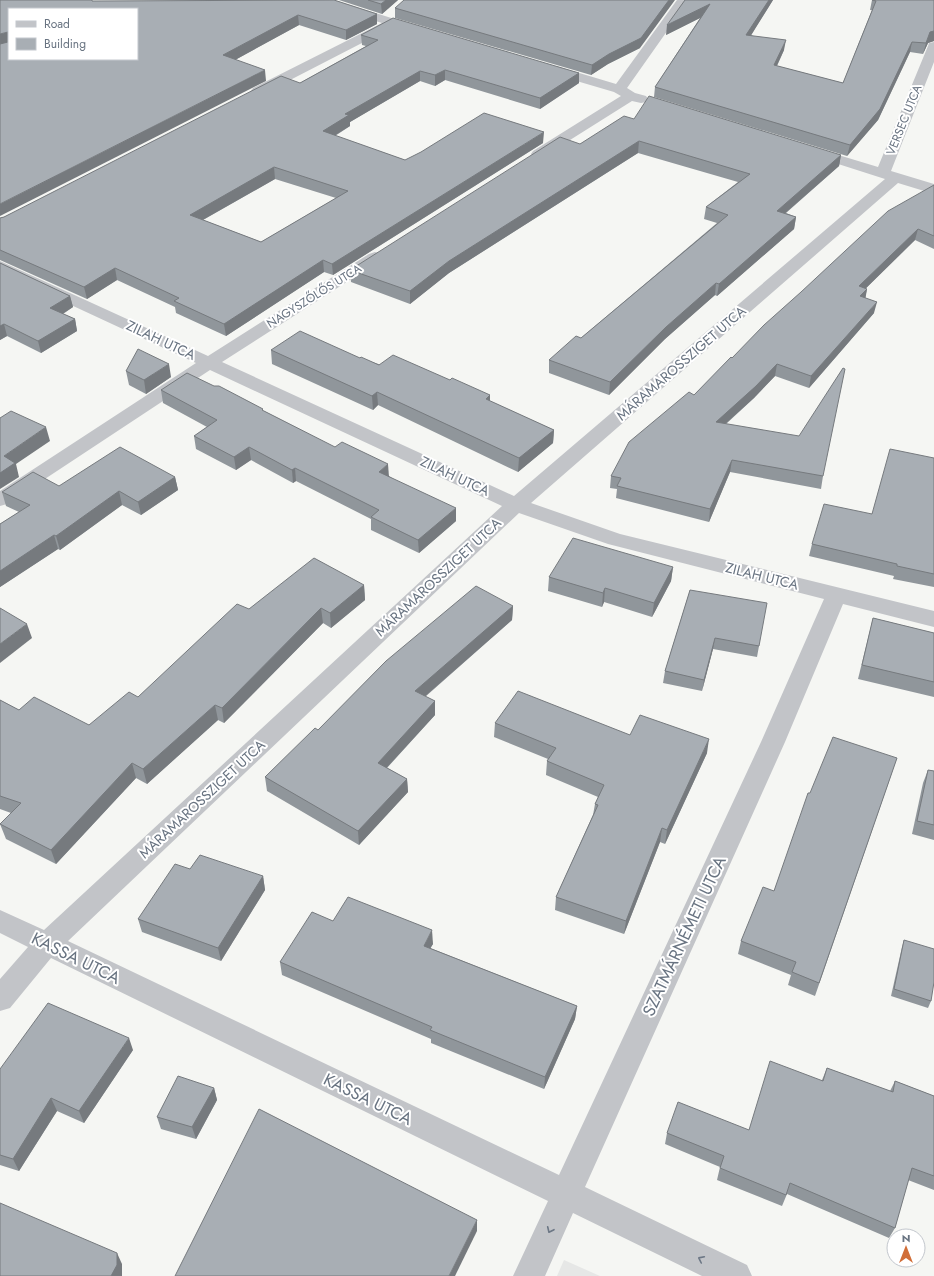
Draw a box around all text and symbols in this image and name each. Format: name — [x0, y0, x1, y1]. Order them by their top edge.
legend — [8, 8, 138, 60]
text: Road — [44, 15, 70, 33]
text: Building — [44, 35, 86, 53]
street label: VERSEC UTCA — [882, 82, 926, 158]
street label: NAGYSZŐLŐS UTCA — [263, 260, 365, 332]
street label: MÁRAMAROSSZIGET UTCA — [612, 301, 751, 425]
street label: ZILAH UTCA — [123, 315, 200, 365]
street label: ZILAH UTCA — [417, 451, 494, 501]
street label: MÁRAMAROSSZIGET UTCA — [370, 513, 506, 641]
street label: ZILAH UTCA — [723, 557, 801, 595]
street label: MÁRAMAROSSZIGET UTCA — [134, 735, 270, 863]
street label: SZATMÁRNÉMETI UTCA — [636, 851, 732, 1020]
street label: KASSA UTCA — [28, 926, 125, 990]
street label: KASSA UTCA — [320, 1067, 417, 1131]
one-way arrow — [547, 1226, 555, 1234]
north arrow — [886, 1228, 926, 1268]
text: N — [902, 1230, 910, 1246]
one-way arrow — [698, 1256, 705, 1264]

